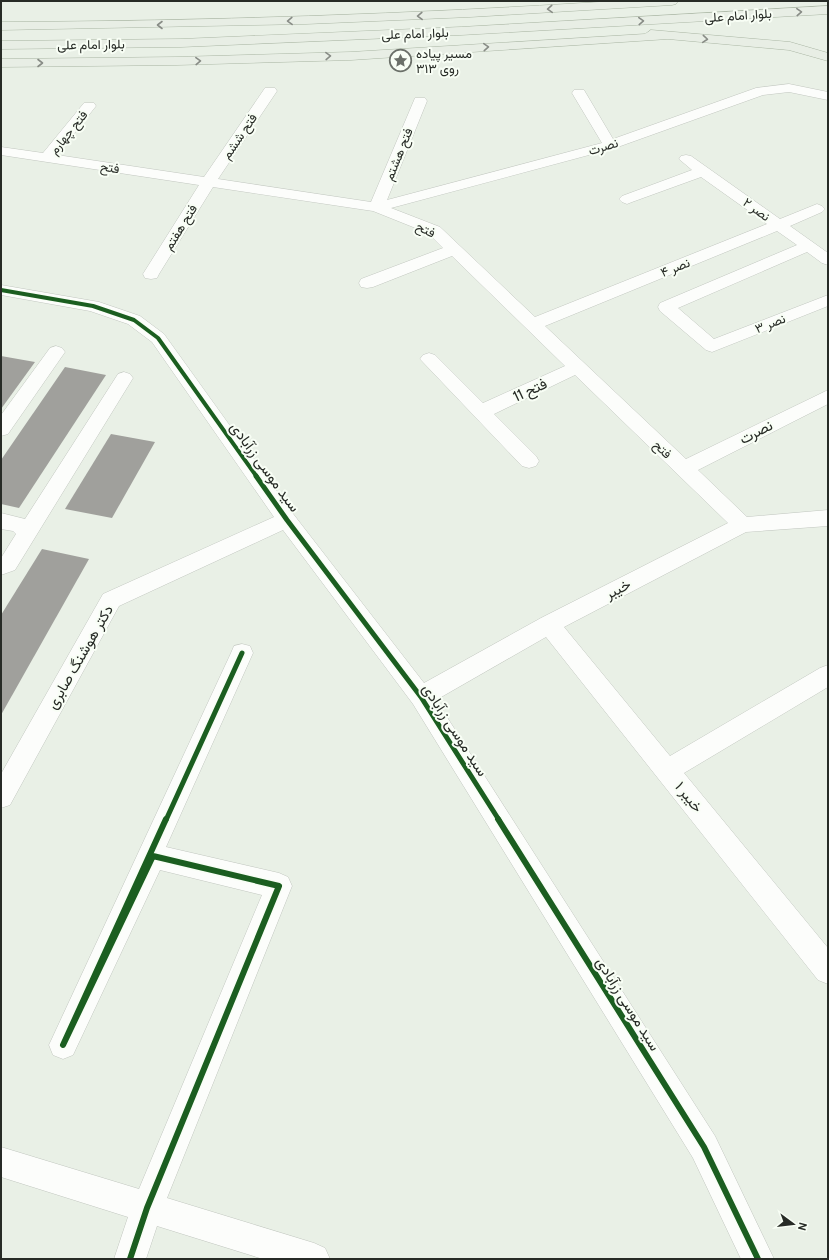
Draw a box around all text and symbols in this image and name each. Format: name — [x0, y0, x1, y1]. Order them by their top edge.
one-way arrow — [546, 4, 553, 13]
street label: بلوار امام علی — [704, 5, 772, 26]
one-way arrow — [796, 7, 802, 16]
one-way arrow — [417, 12, 423, 20]
one-way arrow — [287, 17, 293, 25]
one-way arrow — [638, 17, 644, 26]
one-way arrow — [157, 20, 163, 29]
street label: بلوار امام علی — [381, 24, 449, 43]
street label: بلوار امام علی — [57, 35, 125, 54]
one-way arrow — [702, 35, 708, 44]
one-way arrow — [483, 43, 489, 52]
place label: مسیر پیاده روی ۳۱۳ — [416, 45, 472, 77]
place icon: مسیر پیاده روی ۳۱۳ — [387, 47, 413, 73]
one-way arrow — [325, 52, 331, 61]
one-way arrow — [195, 57, 201, 65]
one-way arrow — [37, 59, 43, 67]
street label: فتح چهارم — [45, 107, 92, 159]
street label: فتح ششم — [218, 110, 262, 163]
street label: فتح هشتم — [380, 125, 418, 183]
street label: نصرت — [586, 134, 620, 159]
street label: فتح — [99, 158, 121, 178]
street label: نصر ۲ — [740, 194, 774, 225]
street label: فتح هفتم — [160, 201, 202, 254]
street label: فتح — [413, 217, 438, 242]
street label: نصر ۴ — [658, 254, 693, 281]
street label: نصر ۳ — [752, 310, 788, 337]
street label: فتح 11 — [510, 374, 551, 408]
street label: نصرت — [736, 416, 776, 448]
street label: سید موسی زرآبادی — [226, 418, 304, 516]
street label: فتح — [649, 436, 676, 463]
street label: خیبر — [601, 575, 634, 603]
street label: دکتر هوشنگ صابری — [43, 602, 118, 713]
street label: سید موسی زرآبادی — [418, 680, 492, 780]
street label: خیبر ۱ — [671, 778, 707, 816]
street label: سید موسی زرآبادی — [591, 954, 664, 1055]
north arrow — [773, 1204, 813, 1244]
text: N — [795, 1221, 810, 1232]

